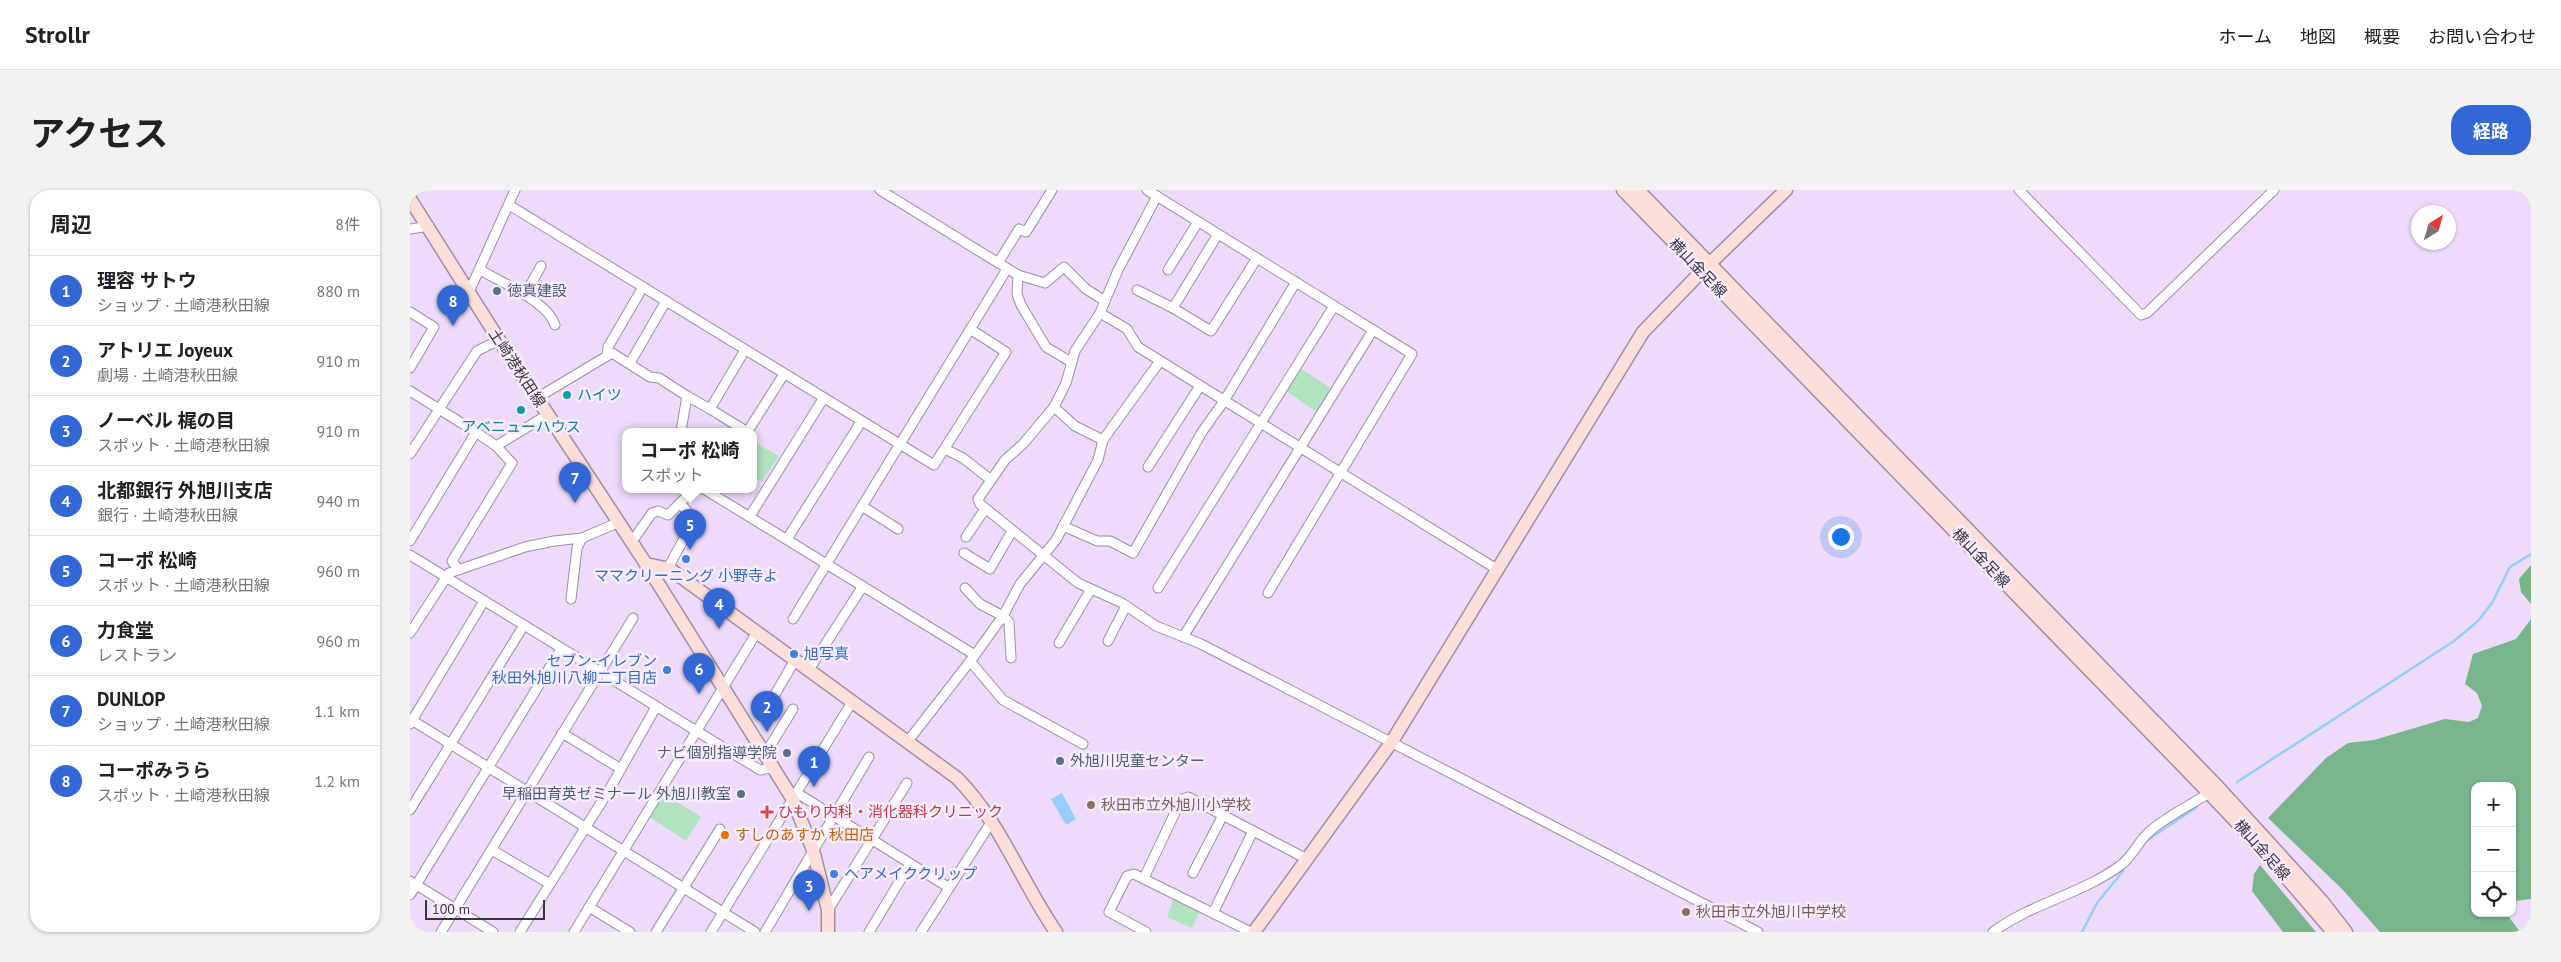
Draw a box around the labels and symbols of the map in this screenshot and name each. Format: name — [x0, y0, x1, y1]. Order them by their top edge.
north arrow — [2411, 205, 2456, 250]
street label: 横山金足線 — [1665, 234, 1731, 301]
place label: 徳真建設 — [507, 281, 567, 300]
pin: 8 — [437, 285, 469, 326]
marker: 徳真建設 — [491, 285, 503, 297]
street label: 土崎港秋田線 — [485, 325, 550, 411]
place label: ハイツ — [577, 385, 622, 404]
marker: ハイツ — [561, 389, 573, 401]
marker: アベニューハウス — [515, 404, 527, 416]
place label: アベニューハウス — [461, 417, 581, 436]
pin: 7 — [559, 462, 591, 503]
pin: 5 — [674, 509, 706, 550]
your location — [1828, 524, 1854, 550]
street label: 横山金足線 — [1948, 524, 2014, 591]
marker: ママクリーニング 小野寺よ — [680, 553, 692, 565]
place label: ママクリーニング 小野寺よ — [594, 566, 778, 585]
pin: 4 — [703, 588, 735, 629]
place label: 旭写真 — [804, 644, 849, 663]
marker: 旭写真 — [788, 648, 800, 660]
place label: セブン-イレブン 秋田外旭川八柳二丁目店 — [492, 651, 657, 687]
pin: 6 — [683, 653, 715, 694]
marker: セブン-イレブン 秋田外旭川八柳二丁目店 — [661, 664, 673, 676]
pin: 2 — [751, 691, 783, 732]
place label: ナビ個別指導学院 — [657, 743, 777, 762]
pin: 1 — [798, 746, 830, 787]
marker: ナビ個別指導学院 — [781, 747, 793, 759]
place label: 外旭川児童センター — [1070, 751, 1205, 770]
marker: 外旭川児童センター — [1054, 755, 1066, 767]
place label: 早稲田育英ゼミナール 外旭川教室 — [502, 784, 731, 803]
marker: 早稲田育英ゼミナール 外旭川教室 — [735, 788, 747, 800]
place label: 秋田市立外旭川小学校 — [1101, 795, 1251, 814]
marker: 秋田市立外旭川小学校 — [1085, 799, 1097, 811]
place label: ひもり内科・消化器科クリニック — [778, 802, 1003, 821]
marker: ひもり内科・消化器科クリニック — [760, 805, 774, 819]
street label: 横山金足線 — [2230, 815, 2295, 884]
place label: すしのあすか 秋田店 — [735, 825, 874, 844]
marker: すしのあすか 秋田店 — [719, 829, 731, 841]
place label: ヘアメイククリップ — [844, 864, 977, 883]
marker: ヘアメイククリップ — [828, 868, 840, 880]
pin: 3 — [793, 870, 825, 911]
scale bar — [425, 897, 545, 920]
place label: 秋田市立外旭川中学校 — [1696, 902, 1846, 921]
marker: 秋田市立外旭川中学校 — [1680, 906, 1692, 918]

